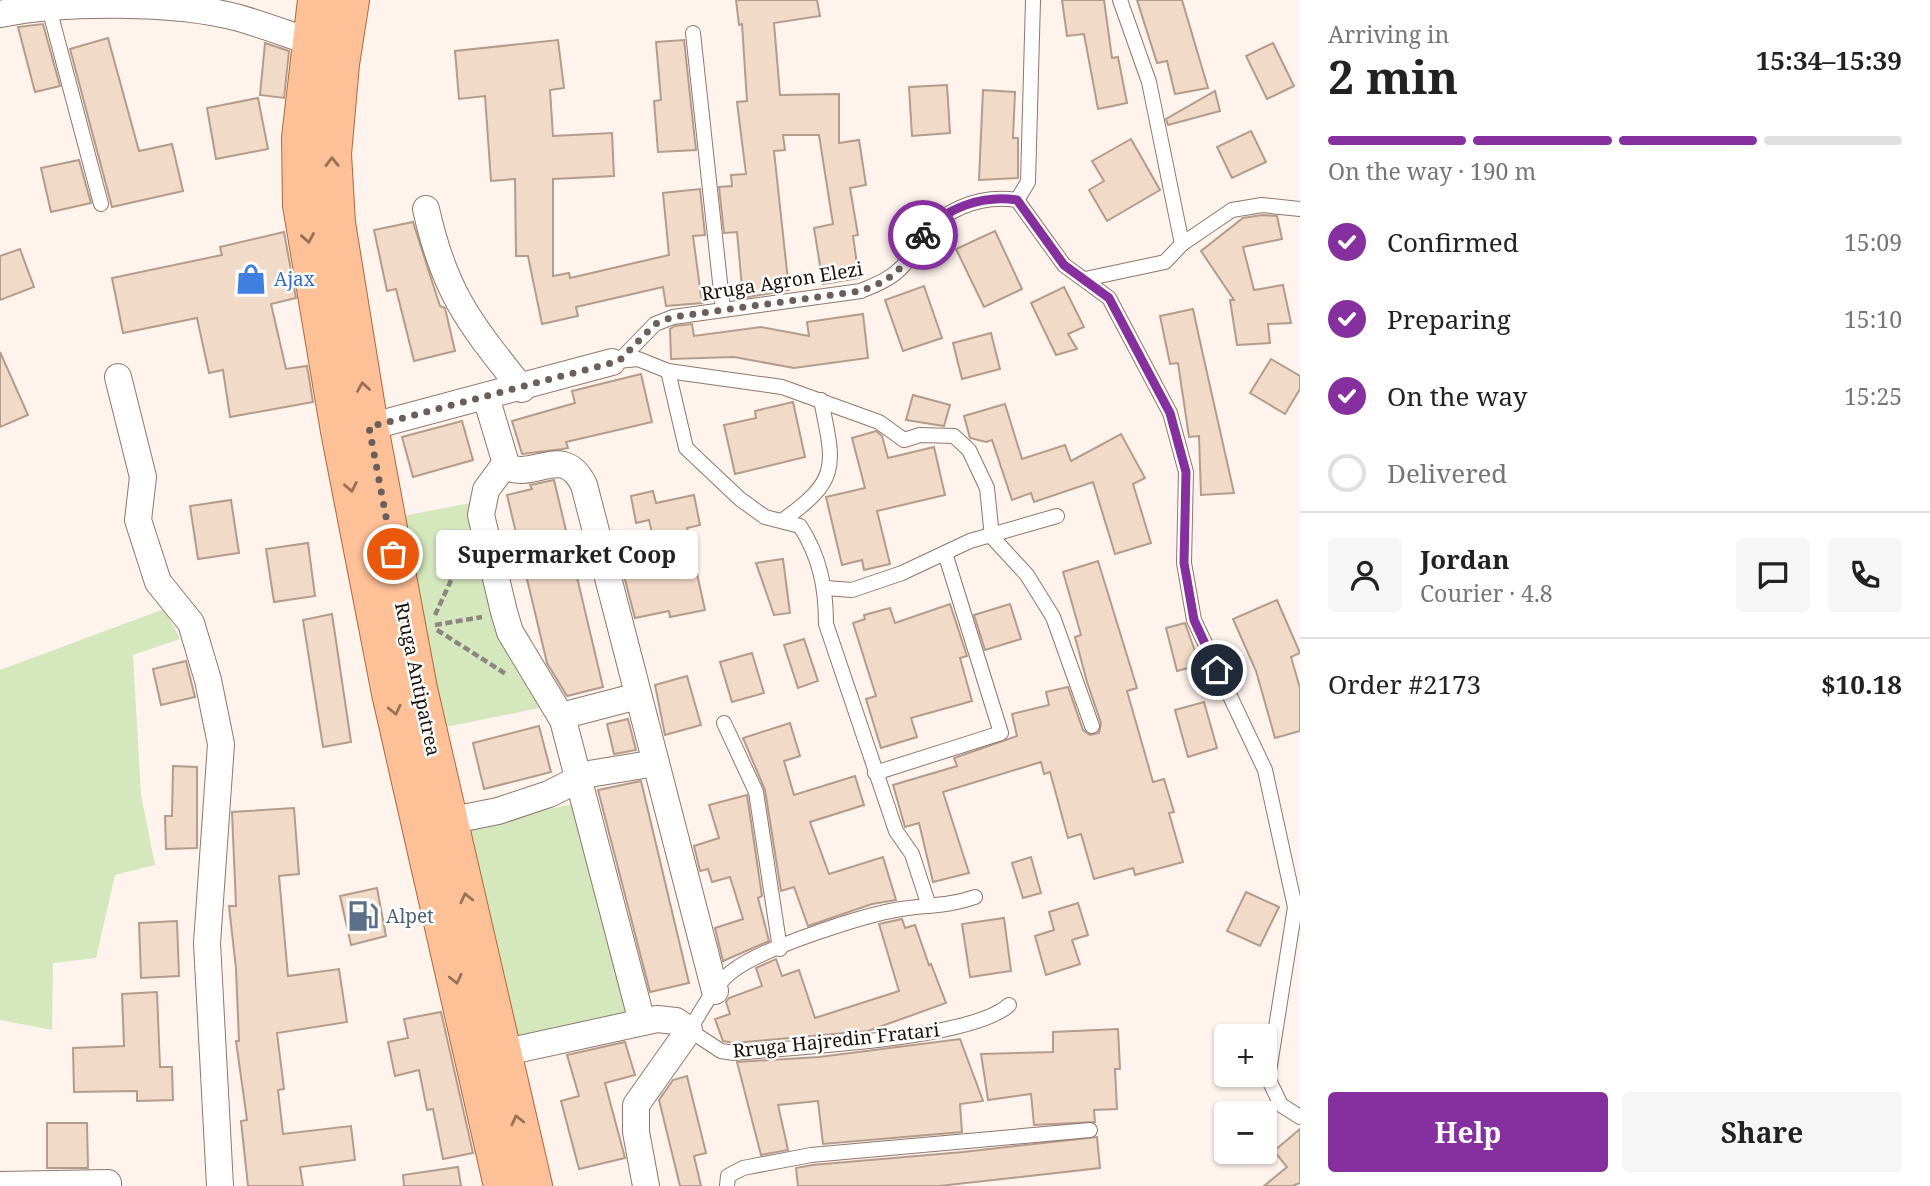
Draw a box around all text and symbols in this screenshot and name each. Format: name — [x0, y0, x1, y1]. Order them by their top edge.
text: Arriving in — [1328, 18, 1449, 50]
text: 15:34–15:39 — [1756, 42, 1902, 78]
text: 2 min — [1328, 45, 1458, 107]
text: On the way · 190 m — [1328, 155, 1536, 187]
one-way arrow — [324, 156, 340, 166]
courier — [888, 200, 958, 270]
icon: bike — [904, 216, 942, 254]
icon: check — [1328, 223, 1366, 261]
text: Confirmed — [1387, 224, 1519, 260]
text: 15:09 — [1844, 226, 1902, 258]
one-way arrow — [300, 232, 315, 244]
street label: Rruga Agron Elezi — [699, 255, 865, 307]
shop icon: Ajax — [234, 262, 268, 296]
place label: Ajax — [274, 266, 315, 292]
icon: check — [1328, 300, 1366, 338]
text: Preparing — [1387, 301, 1511, 337]
text: 15:10 — [1844, 303, 1902, 335]
icon: check — [1328, 377, 1366, 415]
text: On the way — [1387, 378, 1527, 414]
text: 15:25 — [1844, 380, 1902, 412]
one-way arrow — [355, 381, 370, 393]
text: Delivered — [1387, 455, 1507, 491]
one-way arrow — [343, 481, 358, 492]
pin — [363, 524, 423, 584]
callout: Supermarket Coop — [435, 530, 698, 578]
icon: bag — [374, 535, 412, 573]
text: Supermarket Coop — [458, 538, 676, 570]
button: person — [1328, 538, 1402, 612]
button: chat — [1736, 538, 1810, 612]
button: phone — [1828, 538, 1902, 612]
text: Jordan — [1420, 541, 1510, 577]
text: Courier · 4.8 — [1420, 577, 1553, 609]
street label: Rruga Antipatrea — [389, 600, 447, 758]
pin — [1187, 640, 1247, 700]
icon: home — [1198, 651, 1236, 689]
text: Order #2173 — [1328, 666, 1481, 702]
text: $10.18 — [1821, 666, 1902, 702]
one-way arrow — [386, 704, 401, 716]
one-way arrow — [460, 892, 474, 904]
fuel station icon: Alpet — [346, 899, 380, 933]
place label: Alpet — [386, 903, 434, 929]
one-way arrow — [447, 973, 462, 985]
street label: Rruga Hajredin Fratari — [731, 1016, 941, 1064]
map controls — [1214, 1024, 1277, 1164]
button: + — [1214, 1024, 1277, 1087]
button: Help — [1328, 1092, 1608, 1172]
button: Share — [1622, 1092, 1902, 1172]
button: − — [1214, 1101, 1277, 1164]
one-way arrow — [511, 1114, 526, 1126]

